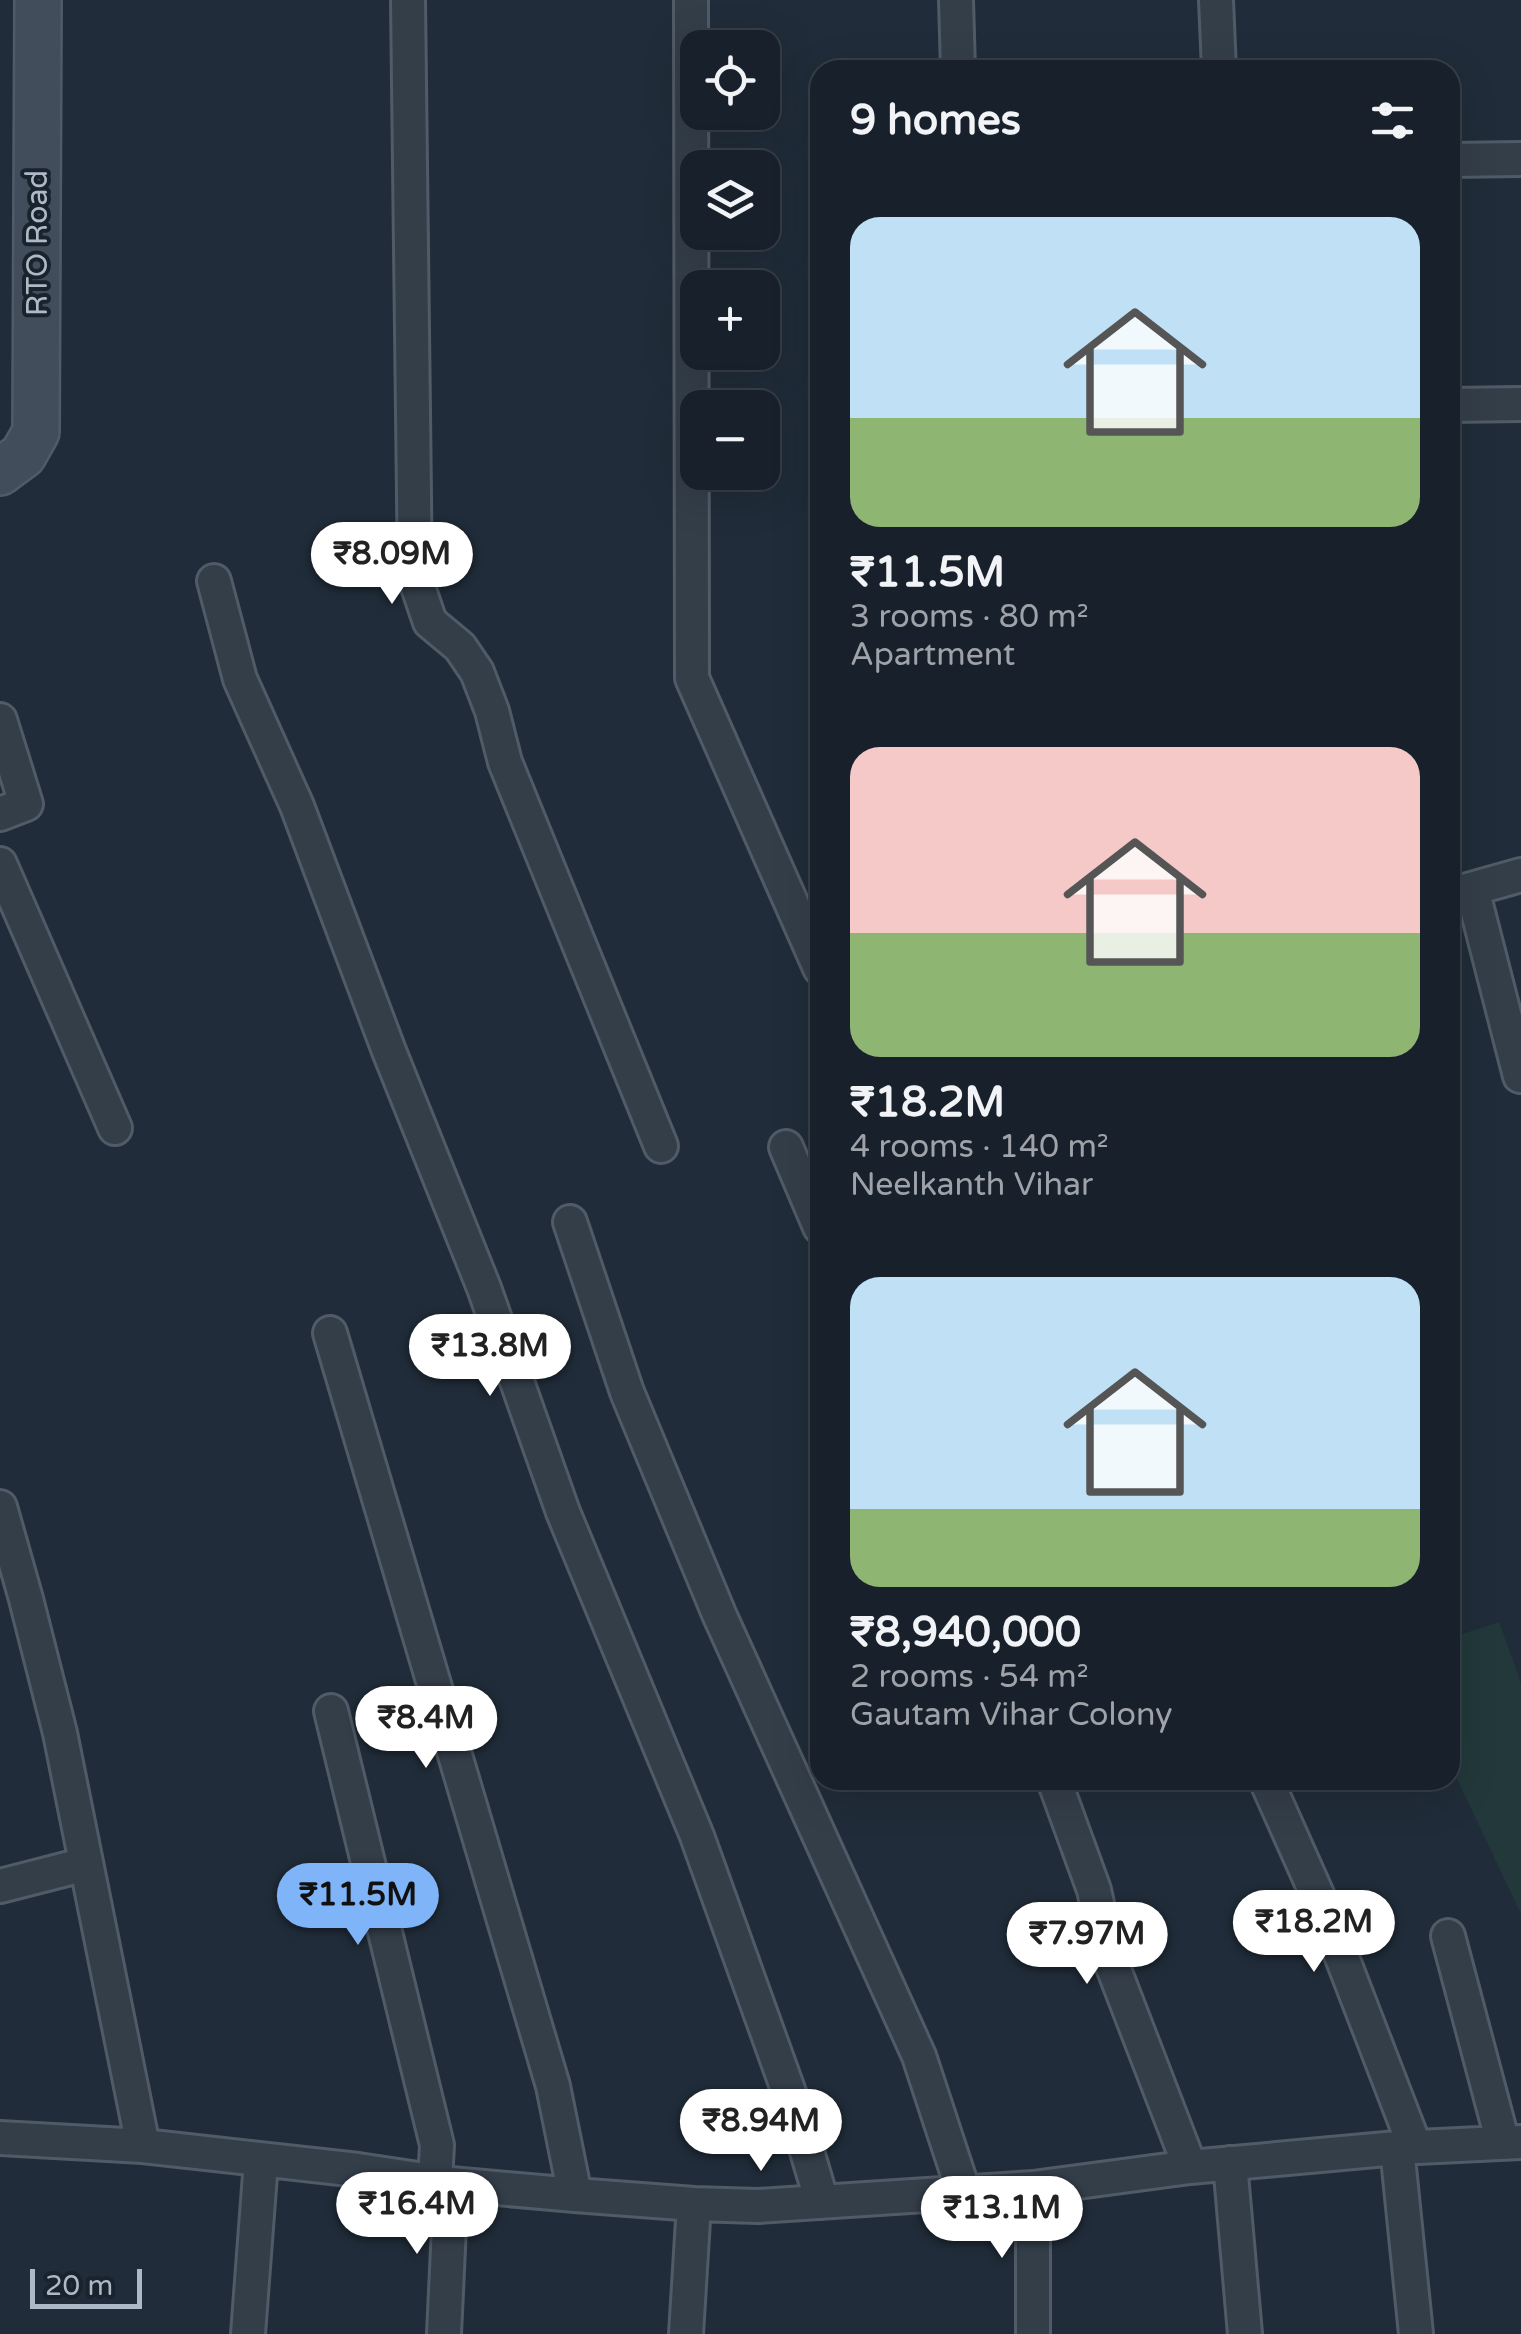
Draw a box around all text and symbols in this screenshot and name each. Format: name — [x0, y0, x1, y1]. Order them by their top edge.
map controls — [680, 30, 780, 490]
button: locate — [680, 30, 780, 130]
icon: filters — [1365, 93, 1420, 148]
text: 9 homes — [850, 95, 1021, 146]
button: layers — [680, 150, 780, 250]
street label: RTO Road — [19, 170, 56, 316]
button: + — [680, 270, 780, 370]
icon: home — [1045, 282, 1225, 462]
button: − — [680, 390, 780, 490]
pin: ₹8.09M — [311, 522, 473, 607]
text: ₹8.09M — [333, 535, 451, 573]
text: ₹11.5M — [850, 547, 1005, 598]
text: 3 rooms · 80 m² — [850, 598, 1089, 636]
text: Apartment — [850, 636, 1015, 674]
icon: home — [1045, 812, 1225, 992]
text: ₹18.2M — [850, 1077, 1005, 1128]
text: 4 rooms · 140 m² — [850, 1128, 1109, 1166]
text: Neelkanth Vihar — [850, 1166, 1093, 1204]
pin: ₹13.8M — [409, 1314, 571, 1399]
text: ₹13.8M — [431, 1327, 549, 1365]
icon: home — [1045, 1342, 1225, 1522]
text: ₹8,940,000 — [850, 1607, 1081, 1658]
text: 2 rooms · 54 m² — [850, 1658, 1089, 1696]
pin: ₹8.4M — [356, 1686, 496, 1771]
text: Gautam Vihar Colony — [850, 1696, 1172, 1734]
text: ₹8.4M — [377, 1699, 475, 1737]
pin: ₹11.5M — [277, 1863, 439, 1948]
text: ₹11.5M — [299, 1876, 417, 1914]
pin: ₹18.2M — [1233, 1890, 1395, 1975]
pin: ₹7.97M — [1006, 1902, 1168, 1987]
text: ₹18.2M — [1255, 1903, 1373, 1941]
text: ₹7.97M — [1029, 1915, 1145, 1953]
pin: ₹8.94M — [680, 2089, 842, 2174]
text: ₹8.94M — [702, 2102, 820, 2140]
pin: ₹16.4M — [336, 2172, 498, 2257]
pin: ₹13.1M — [921, 2176, 1083, 2261]
text: ₹16.4M — [358, 2185, 476, 2223]
text: ₹13.1M — [943, 2189, 1061, 2227]
scale bar — [30, 2264, 142, 2308]
text: 20 m — [45, 2269, 113, 2303]

